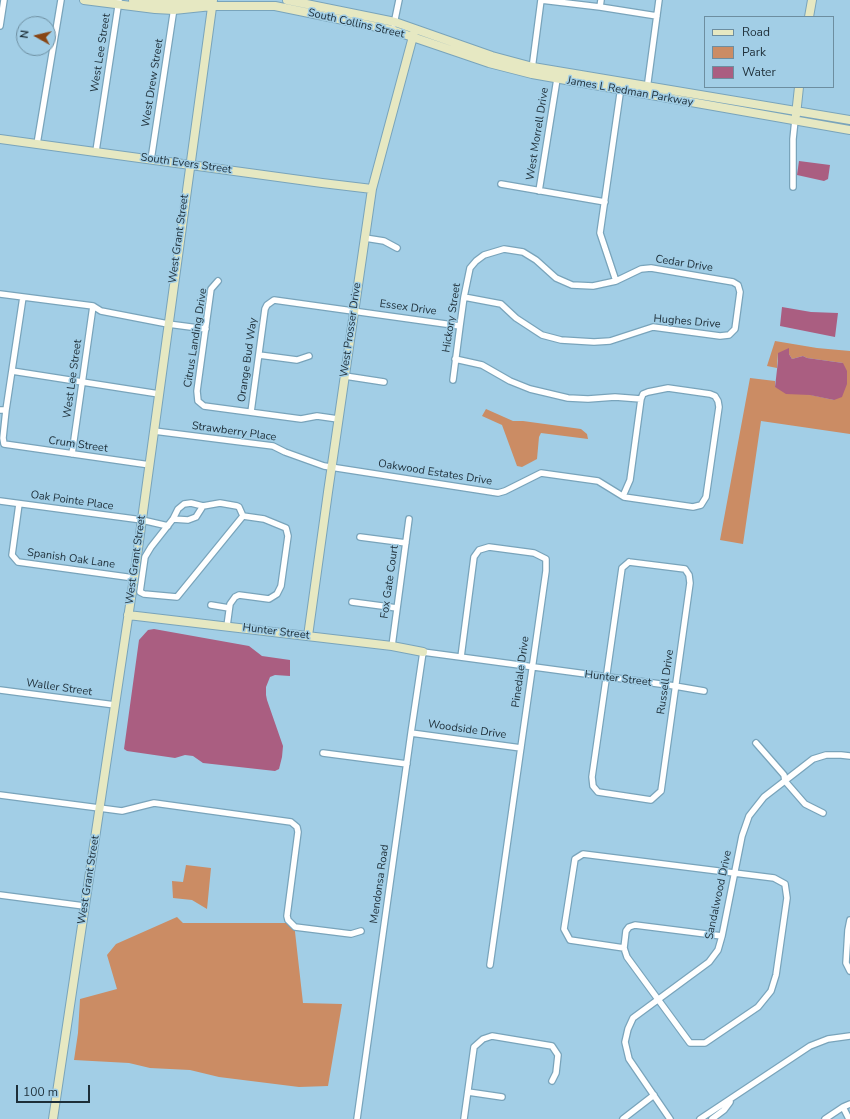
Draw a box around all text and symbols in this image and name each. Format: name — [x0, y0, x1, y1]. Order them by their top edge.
street label: South Collins Street — [307, 6, 405, 42]
street label: West Lee Street — [88, 13, 114, 93]
north arrow — [16, 16, 56, 56]
legend — [704, 16, 834, 88]
text: Road — [742, 24, 770, 40]
text: N — [17, 29, 33, 40]
street label: West Drew Street — [140, 38, 166, 128]
text: Park — [742, 44, 766, 60]
text: Water — [742, 64, 776, 80]
street label: James L Redman Parkway — [566, 74, 694, 110]
street label: West Morrell Drive — [524, 87, 552, 181]
street label: South Evers Street — [140, 151, 232, 177]
street label: West Grant Street — [166, 194, 192, 284]
street label: Cedar Drive — [654, 253, 714, 275]
street label: West Prosser Drive — [338, 282, 364, 378]
street label: Hickory Street — [440, 282, 464, 354]
street label: Citrus Landing Drive — [182, 287, 210, 389]
street label: Essex Drive — [379, 297, 437, 319]
street label: Hughes Drive — [653, 312, 721, 332]
street label: Orange Bud Way — [236, 317, 260, 403]
street label: West Lee Street — [61, 339, 85, 419]
street label: Strawberry Place — [191, 420, 277, 444]
street label: Crum Street — [47, 434, 109, 456]
street label: Oakwood Estates Drive — [377, 457, 493, 489]
street label: Oak Pointe Place — [30, 489, 114, 513]
street label: West Grant Street — [123, 515, 149, 605]
street label: Fox Gate Court — [378, 544, 402, 620]
street label: Spanish Oak Lane — [26, 546, 116, 572]
street label: Hunter Street — [242, 621, 310, 643]
street label: Pinedale Drive — [509, 636, 533, 708]
street label: Russell Drive — [655, 649, 677, 715]
street label: Hunter Street — [584, 668, 652, 690]
street label: Waller Street — [25, 677, 93, 699]
street label: Woodside Drive — [427, 718, 507, 742]
street label: West Grant Street — [75, 835, 103, 925]
street label: Mendonsa Road — [368, 844, 392, 924]
street label: Sandalwood Drive — [703, 849, 735, 941]
scale bar — [18, 1077, 92, 1103]
text: 100 m — [23, 1084, 58, 1100]

